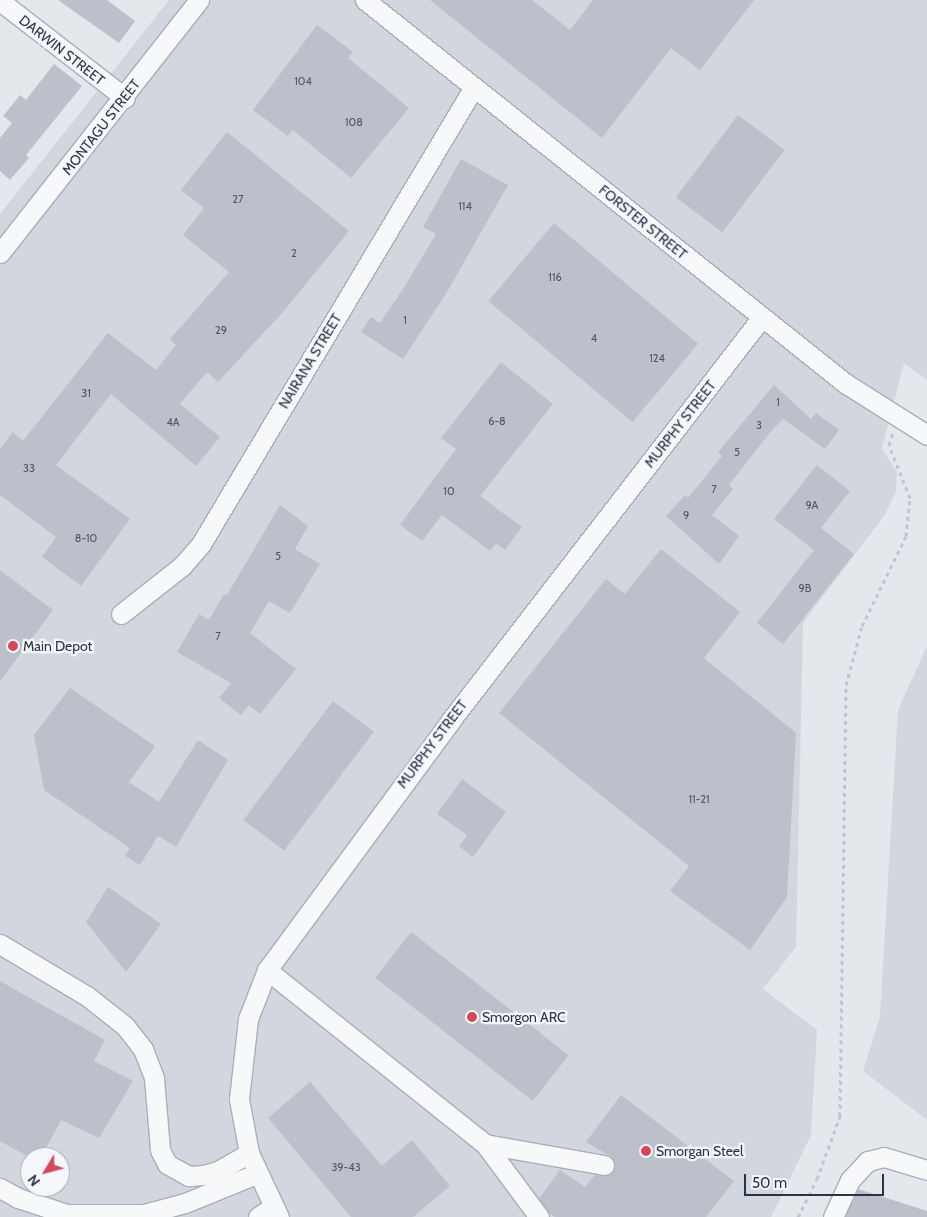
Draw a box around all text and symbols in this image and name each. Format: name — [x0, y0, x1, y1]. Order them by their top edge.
street label: DARWIN STREET — [16, 11, 108, 89]
house number: 104 — [294, 74, 312, 88]
street label: MONTAGU STREET — [58, 76, 144, 178]
house number: 108 — [345, 115, 363, 129]
street label: FORSTER STREET — [596, 181, 690, 263]
house number: 27 — [232, 192, 244, 206]
house number: 114 — [458, 199, 472, 213]
house number: 2 — [291, 246, 297, 260]
house number: 116 — [548, 270, 562, 284]
street label: NAIRANA STREET — [275, 310, 345, 412]
house number: 1 — [403, 313, 407, 327]
house number: 29 — [215, 323, 227, 337]
house number: 4 — [591, 331, 597, 345]
house number: 124 — [649, 351, 665, 365]
street label: MURPHY STREET — [641, 377, 719, 471]
house number: 31 — [81, 386, 91, 400]
house number: 1 — [776, 395, 780, 409]
house number: 6-8 — [488, 414, 506, 428]
house number: 4A — [166, 415, 180, 429]
house number: 3 — [756, 418, 762, 432]
house number: 5 — [734, 445, 740, 459]
house number: 33 — [23, 461, 35, 475]
house number: 7 — [711, 482, 717, 496]
house number: 10 — [443, 484, 455, 498]
house number: 9A — [806, 498, 818, 512]
house number: 9 — [683, 508, 689, 522]
house number: 8-10 — [75, 531, 97, 545]
house number: 5 — [275, 549, 281, 563]
house number: 9B — [799, 581, 811, 595]
house number: 7 — [215, 629, 221, 643]
place label: Main Depot — [23, 638, 92, 654]
marker: Main Depot — [7, 640, 19, 652]
street label: MURPHY STREET — [393, 697, 471, 791]
house number: 11-21 — [689, 792, 709, 806]
place label: Smorgon ARC — [482, 1009, 566, 1025]
marker: Smorgon ARC — [466, 1011, 478, 1023]
place label: Smorgan Steel — [656, 1143, 743, 1159]
marker: Smorgan Steel — [640, 1145, 652, 1157]
north arrow — [20, 1147, 70, 1197]
house number: 39-43 — [331, 1160, 361, 1174]
scale bar — [747, 1164, 887, 1196]
text: N — [24, 1171, 44, 1190]
text: 50 m — [752, 1174, 787, 1192]

